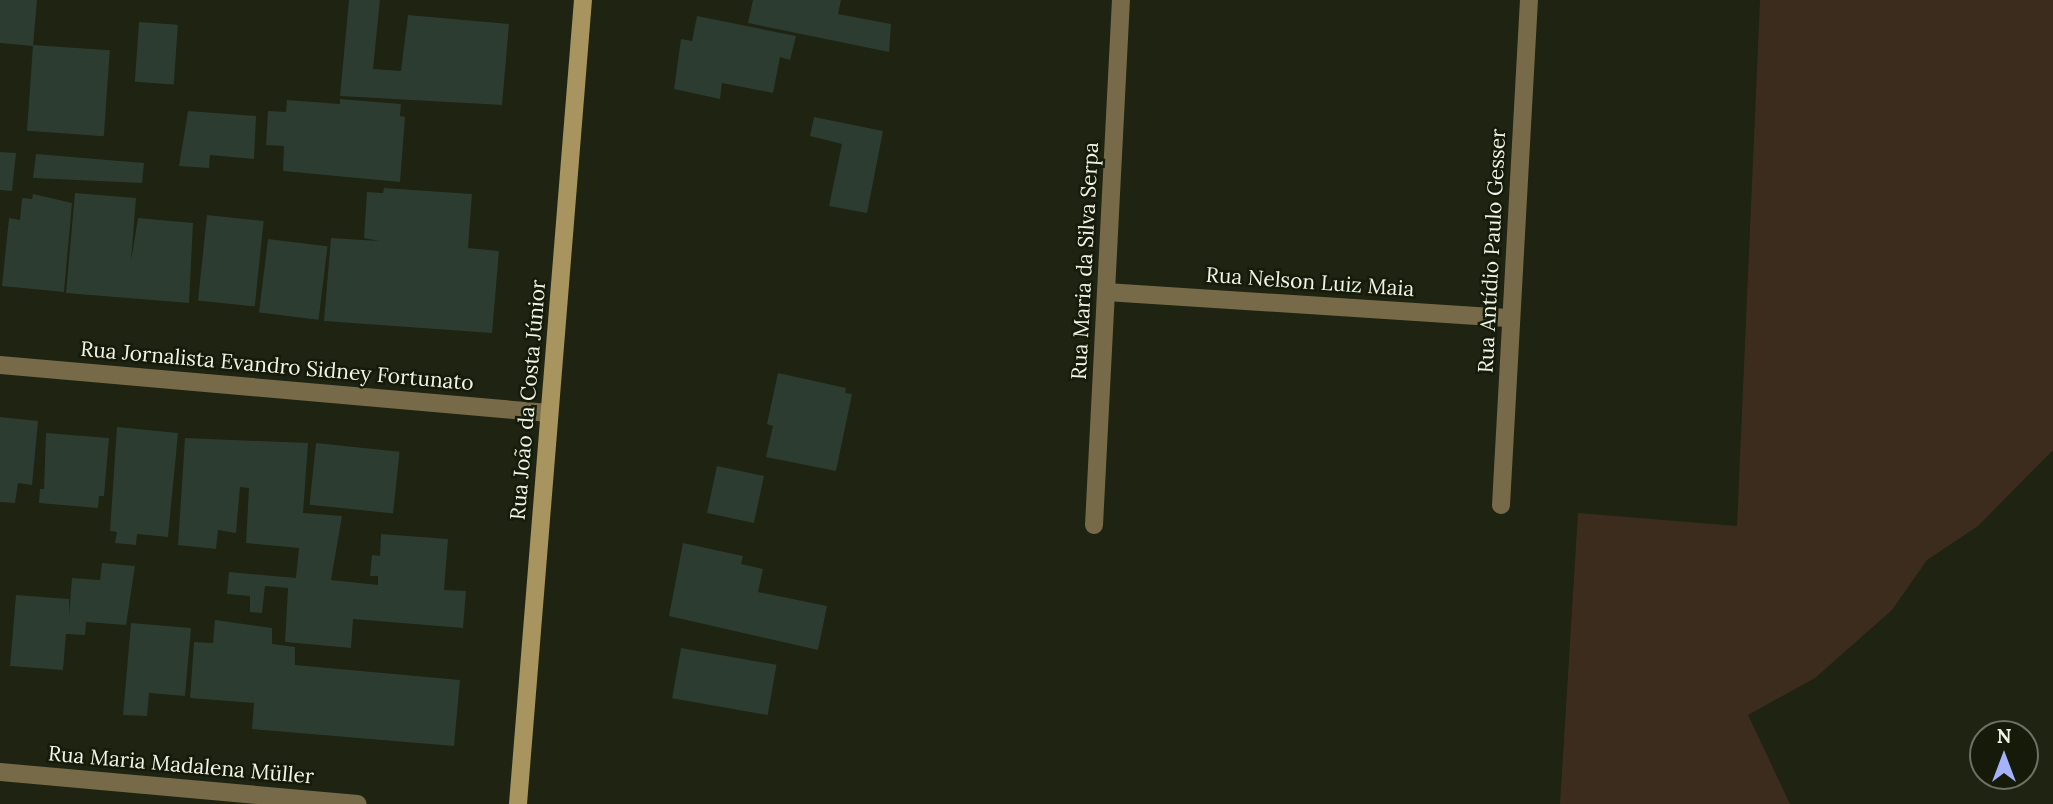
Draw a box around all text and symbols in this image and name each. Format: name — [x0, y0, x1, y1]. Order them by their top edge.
street label: Rua Antídio Paulo Gesser — [1473, 128, 1511, 374]
street label: Rua Maria da Silva Serpa — [1066, 141, 1104, 381]
street label: Rua Nelson Luiz Maia — [1205, 262, 1415, 302]
street label: Rua João da Costa Júnior — [505, 279, 551, 521]
street label: Rua Jornalista Evandro Sidney Fortunato — [79, 336, 475, 396]
north arrow — [1969, 720, 2039, 790]
text: N — [1997, 724, 2011, 748]
street label: Rua Maria Madalena Müller — [47, 741, 315, 789]

